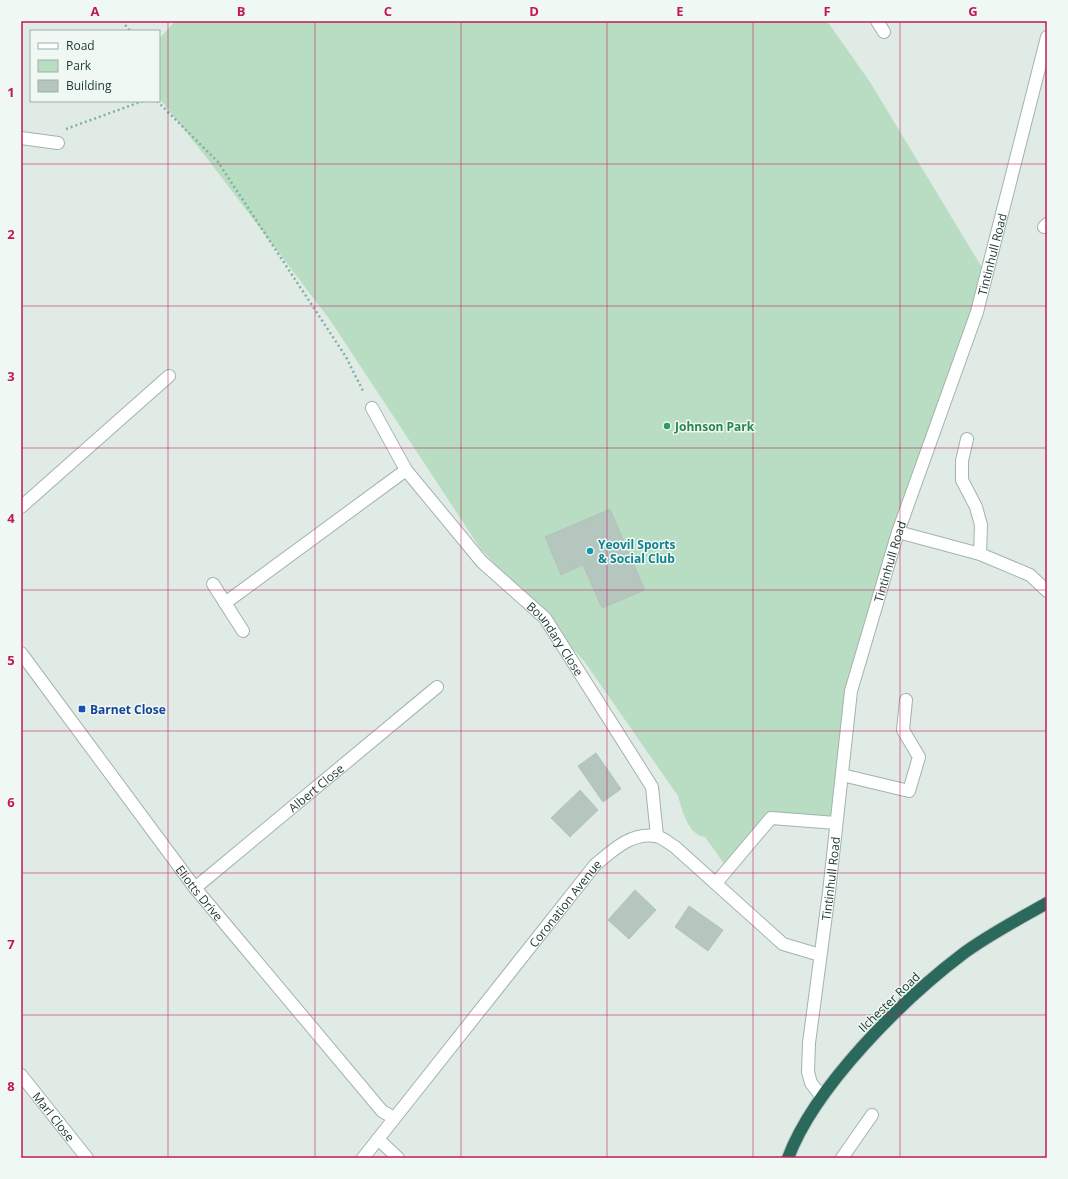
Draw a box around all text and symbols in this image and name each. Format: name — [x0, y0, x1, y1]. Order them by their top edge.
text: A — [91, 2, 100, 20]
text: B — [237, 2, 246, 20]
text: C — [384, 2, 392, 20]
text: D — [529, 2, 539, 20]
text: E — [676, 2, 684, 20]
text: F — [823, 2, 831, 20]
text: G — [968, 2, 978, 20]
legend — [30, 30, 160, 102]
text: Road — [66, 37, 95, 54]
text: Park — [66, 57, 92, 74]
text: Building — [66, 77, 112, 94]
text: 1 — [7, 83, 15, 101]
street label: Tintinhull Road — [973, 211, 1010, 297]
text: 2 — [7, 225, 15, 243]
text: 3 — [7, 367, 15, 385]
place label: Johnson Park — [674, 418, 755, 435]
marker: Johnson Park — [662, 421, 672, 431]
text: 4 — [7, 509, 15, 527]
street label: Tintinhull Road — [869, 518, 910, 604]
place label: Yeovil Sports & Social Club — [598, 536, 676, 567]
marker: Yeovil Sports & Social Club — [585, 546, 595, 556]
street label: Boundary Close — [523, 597, 588, 679]
text: 5 — [7, 651, 15, 669]
place label: Barnet Close — [90, 701, 166, 718]
marker: Barnet Close — [77, 704, 87, 714]
street label: Albert Close — [284, 759, 347, 816]
text: 6 — [7, 793, 15, 811]
street label: Tintinhull Road — [817, 836, 843, 922]
street label: Coronation Avenue — [525, 855, 605, 951]
street label: Eliotts Drive — [172, 861, 227, 924]
text: 7 — [7, 935, 15, 953]
street label: Ilchester Road — [854, 968, 924, 1036]
text: 8 — [7, 1077, 15, 1095]
street label: Marl Close — [29, 1088, 79, 1145]

